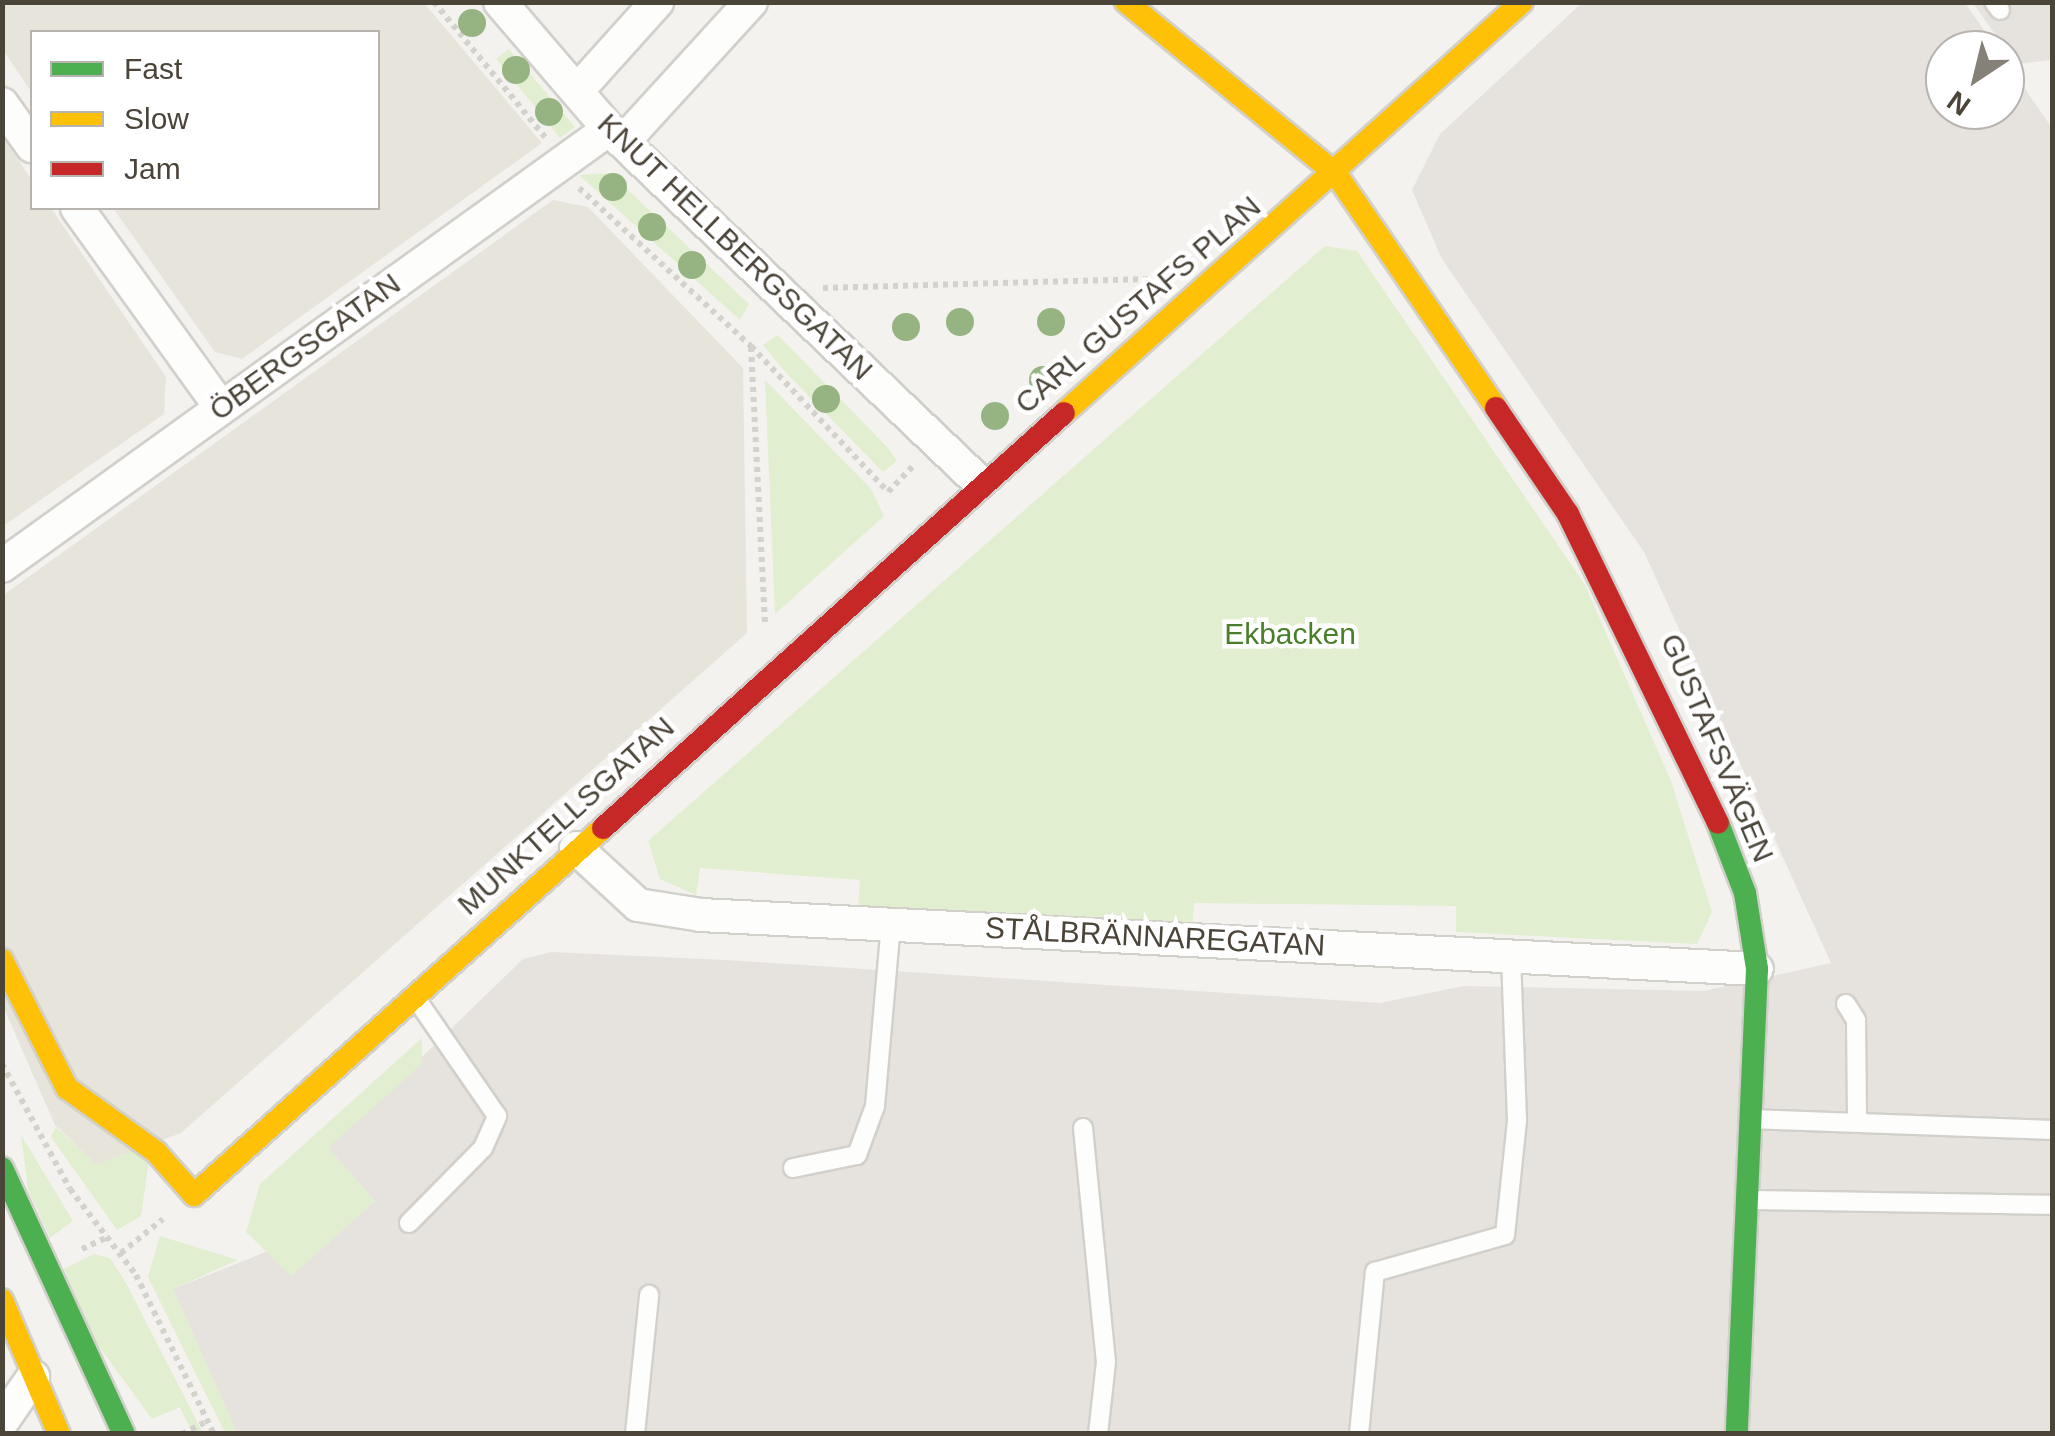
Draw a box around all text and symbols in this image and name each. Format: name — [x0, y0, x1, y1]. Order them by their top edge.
legend — [30, 30, 380, 210]
north arrow — [1925, 30, 2025, 130]
text: Fast — [124, 52, 182, 85]
text: N — [1941, 85, 1976, 122]
text: Slow — [124, 102, 189, 135]
street label: KNUT HELLBERGSGATAN — [590, 106, 880, 388]
text: Jam — [124, 152, 181, 185]
street label: CARL GUSTAFS PLAN — [1008, 188, 1268, 422]
street label: ÖBERGSGATAN — [202, 266, 408, 428]
park label: Ekbacken — [1224, 616, 1356, 652]
street label: GUSTAFSVÄGEN — [1653, 628, 1781, 868]
street label: MUNKTELLSGATAN — [450, 709, 682, 923]
street label: STÅLBRÄNNAREGATAN — [984, 910, 1326, 964]

